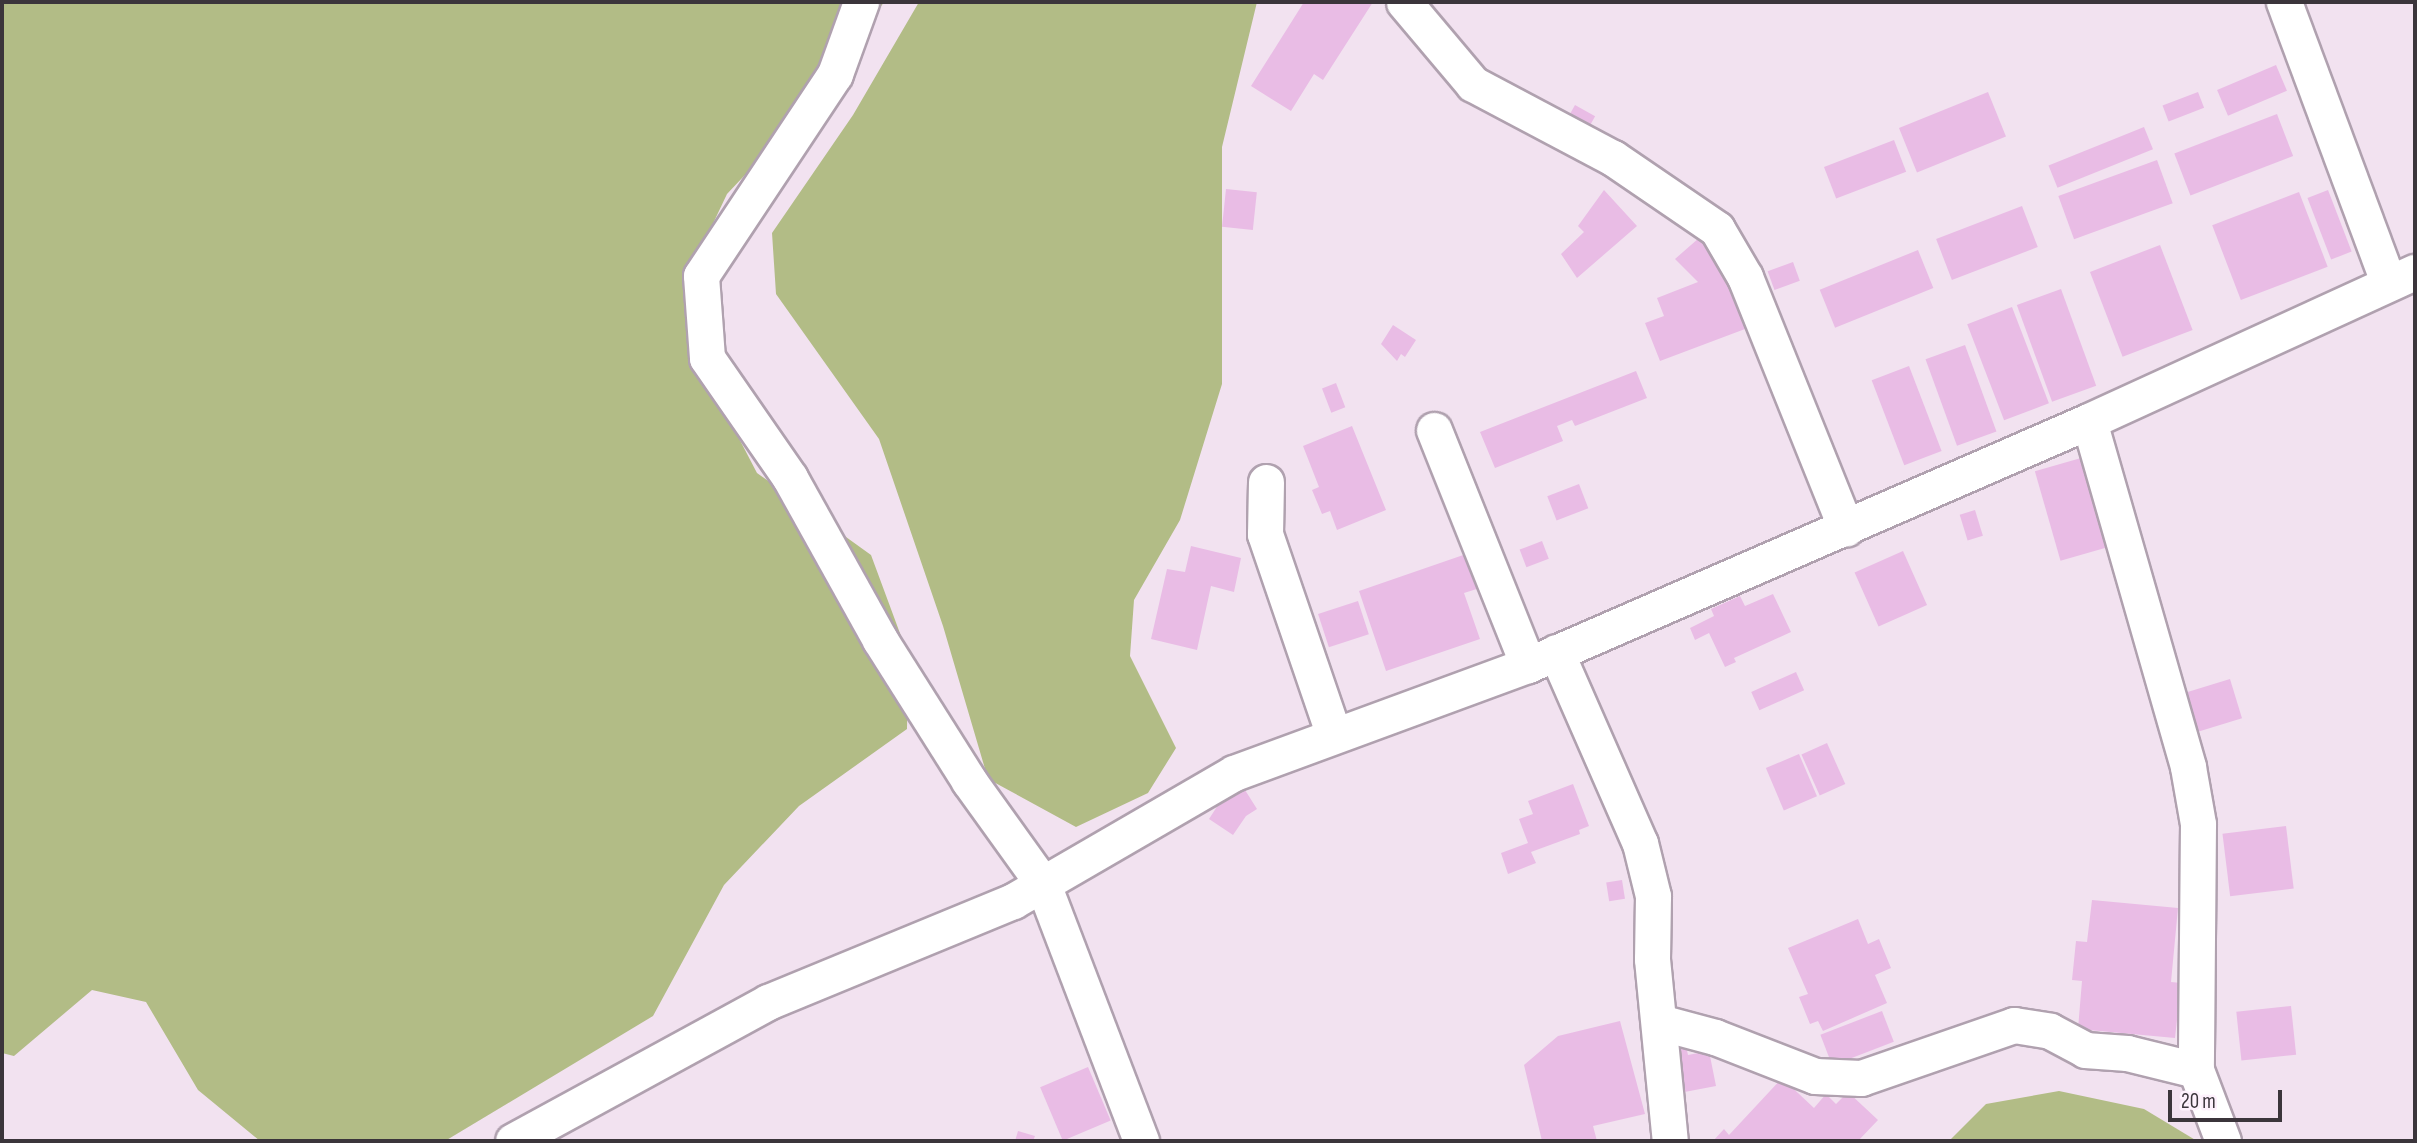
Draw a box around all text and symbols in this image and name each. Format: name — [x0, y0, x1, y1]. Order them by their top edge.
scale bar — [2172, 1076, 2286, 1120]
text: 20 m — [2181, 1089, 2216, 1114]

